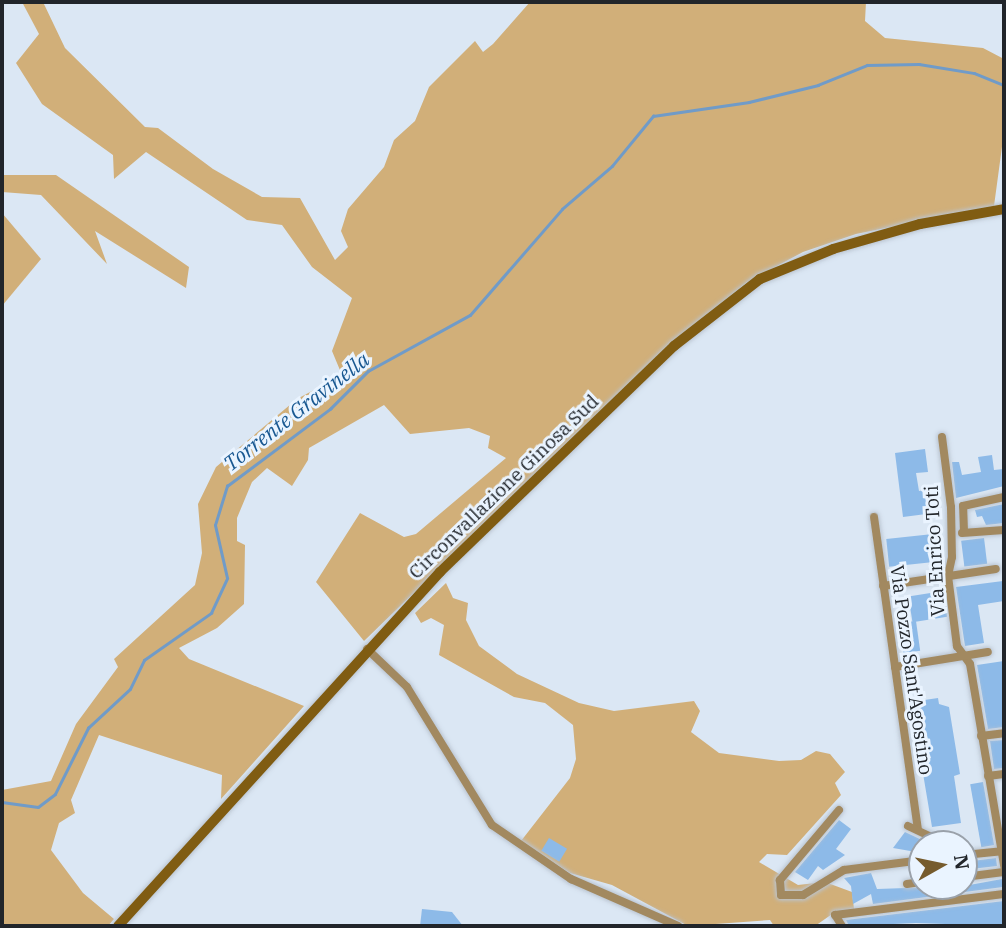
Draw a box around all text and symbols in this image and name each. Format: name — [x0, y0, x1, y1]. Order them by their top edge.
water label: Torrente Gravinella — [218, 346, 374, 476]
street label: Circonvallazione Ginosa Sud — [404, 390, 604, 584]
street label: Via Enrico Toti — [920, 485, 950, 617]
street label: Via Pozzo Sant'Agostino — [885, 564, 937, 776]
north arrow — [908, 830, 978, 900]
text: N — [949, 853, 975, 871]

